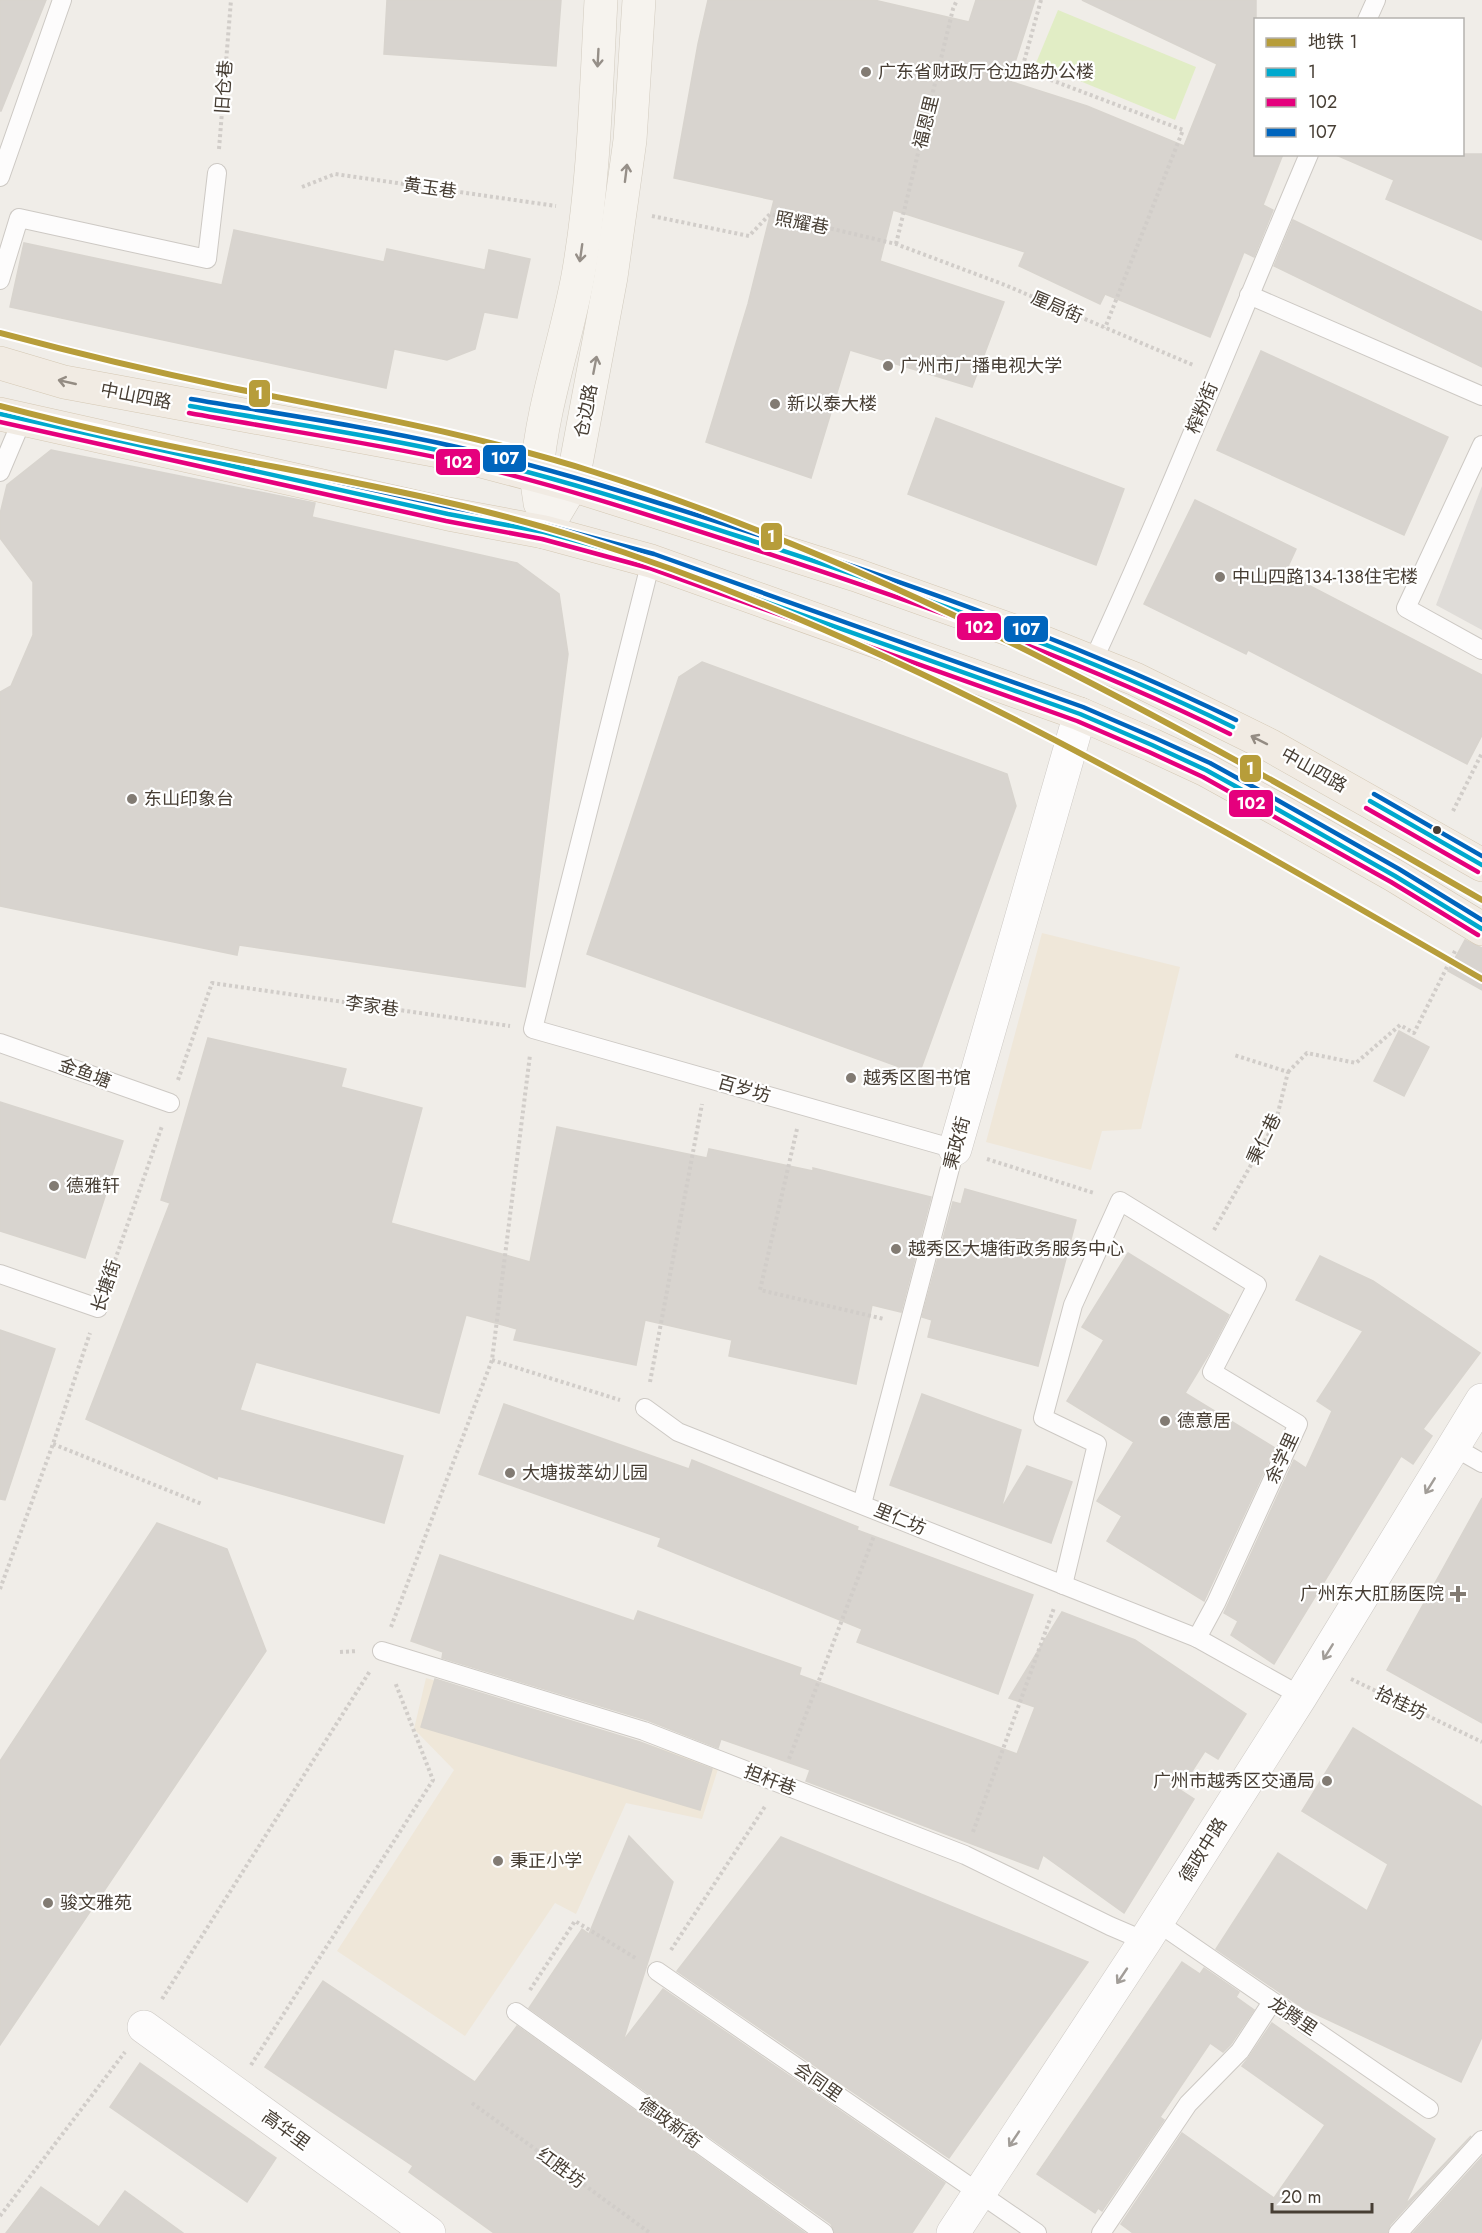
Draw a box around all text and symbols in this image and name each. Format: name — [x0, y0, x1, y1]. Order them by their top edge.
legend — [1254, 18, 1464, 156]
text: 地铁 1 — [1308, 29, 1358, 55]
one-way arrow — [593, 48, 604, 68]
street label: 旧仓巷 — [209, 59, 239, 115]
place label: 广东省财政厅仓边路办公楼 — [878, 59, 1094, 85]
text: 1 — [1308, 59, 1316, 85]
marker: 广东省财政厅仓边路办公楼 — [859, 65, 873, 79]
text: 102 — [1308, 89, 1337, 115]
street label: 福恩里 — [907, 93, 945, 151]
text: 107 — [1308, 119, 1337, 145]
one-way arrow — [621, 163, 632, 183]
street label: 黄玉巷 — [401, 171, 459, 205]
street label: 照耀巷 — [773, 205, 831, 241]
one-way arrow — [575, 242, 586, 262]
street label: 厘局街 — [1027, 284, 1087, 330]
place label: 广州市广播电视大学 — [900, 353, 1062, 379]
one-way arrow — [590, 356, 601, 375]
marker: 广州市广播电视大学 — [881, 359, 895, 373]
one-way arrow — [58, 376, 77, 388]
street label: 中山四路 — [98, 376, 174, 416]
street label: 榨粉街 — [1180, 378, 1224, 438]
line badge: 1 — [248, 379, 271, 408]
text: 1 — [255, 382, 263, 405]
street label: 仓边路 — [568, 382, 604, 440]
place label: 新以泰大楼 — [787, 391, 877, 417]
marker: 新以泰大楼 — [768, 397, 782, 411]
line badge: 107 — [482, 444, 527, 473]
text: 107 — [491, 447, 520, 470]
line badge: 102 — [435, 448, 481, 476]
text: 102 — [443, 451, 473, 474]
line badge: 1 — [760, 522, 783, 551]
text: 1 — [767, 525, 775, 548]
place label: 中山四路134-138住宅楼 — [1232, 564, 1418, 590]
marker: 中山四路134-138住宅楼 — [1213, 570, 1227, 584]
line badge: 102 — [956, 612, 1002, 641]
line badge: 107 — [1003, 615, 1049, 643]
text: 102 — [964, 616, 994, 639]
text: 107 — [1012, 618, 1041, 641]
one-way arrow — [1250, 734, 1268, 745]
street label: 中山四路 — [1276, 741, 1352, 799]
line badge: 1 — [1239, 754, 1262, 783]
text: 1 — [1246, 757, 1254, 780]
place label: 东山印象台 — [144, 786, 234, 812]
line badge: 102 — [1228, 789, 1274, 818]
marker: 东山印象台 — [125, 792, 139, 806]
text: 102 — [1236, 792, 1266, 815]
unlabelled marker — [1431, 824, 1443, 836]
street label: 李家巷 — [343, 989, 401, 1023]
street label: 金鱼塘 — [55, 1052, 115, 1094]
place label: 越秀区图书馆 — [863, 1065, 971, 1091]
street label: 百岁坊 — [714, 1069, 774, 1109]
marker: 越秀区图书馆 — [844, 1071, 858, 1085]
street label: 秉仁巷 — [1240, 1109, 1288, 1169]
street label: 秉政街 — [937, 1114, 977, 1172]
place label: 德雅轩 — [66, 1173, 120, 1199]
marker: 德雅轩 — [47, 1179, 61, 1193]
place label: 越秀区大塘街政务服务中心 — [908, 1236, 1124, 1262]
marker: 越秀区大塘街政务服务中心 — [889, 1242, 903, 1256]
street label: 长塘街 — [85, 1256, 127, 1316]
place label: 德意居 — [1177, 1408, 1231, 1434]
marker: 德意居 — [1158, 1414, 1172, 1428]
street label: 余学里 — [1259, 1428, 1305, 1488]
place label: 大塘拔萃幼儿园 — [522, 1460, 648, 1486]
marker: 大塘拔萃幼儿园 — [503, 1466, 517, 1480]
one-way arrow — [1424, 1477, 1436, 1494]
street label: 里仁坊 — [870, 1497, 930, 1541]
place label: 广州东大肛肠医院 — [1300, 1581, 1444, 1607]
marker: 广州东大肛肠医院 — [1449, 1585, 1467, 1603]
one-way arrow — [1321, 1643, 1333, 1660]
street label: 拾桂坊 — [1371, 1680, 1431, 1726]
street label: 担杆巷 — [740, 1758, 800, 1802]
place label: 广州市越秀区交通局 — [1153, 1768, 1315, 1794]
marker: 广州市越秀区交通局 — [1320, 1774, 1334, 1788]
street label: 德政中路 — [1173, 1813, 1233, 1887]
place label: 秉正小学 — [510, 1848, 582, 1874]
marker: 秉正小学 — [491, 1854, 505, 1868]
place label: 骏文雅苑 — [60, 1890, 132, 1916]
marker: 骏文雅苑 — [41, 1896, 55, 1910]
one-way arrow — [1116, 1968, 1128, 1984]
street label: 龙腾里 — [1263, 1990, 1323, 2042]
street label: 会同里 — [788, 2056, 848, 2108]
street label: 德政新街 — [633, 2091, 707, 2155]
street label: 高华里 — [257, 2104, 315, 2156]
one-way arrow — [1008, 2130, 1020, 2147]
street label: 红胜坊 — [532, 2142, 590, 2194]
scale bar — [1272, 2176, 1372, 2214]
text: 20 m — [1281, 2184, 1321, 2210]

